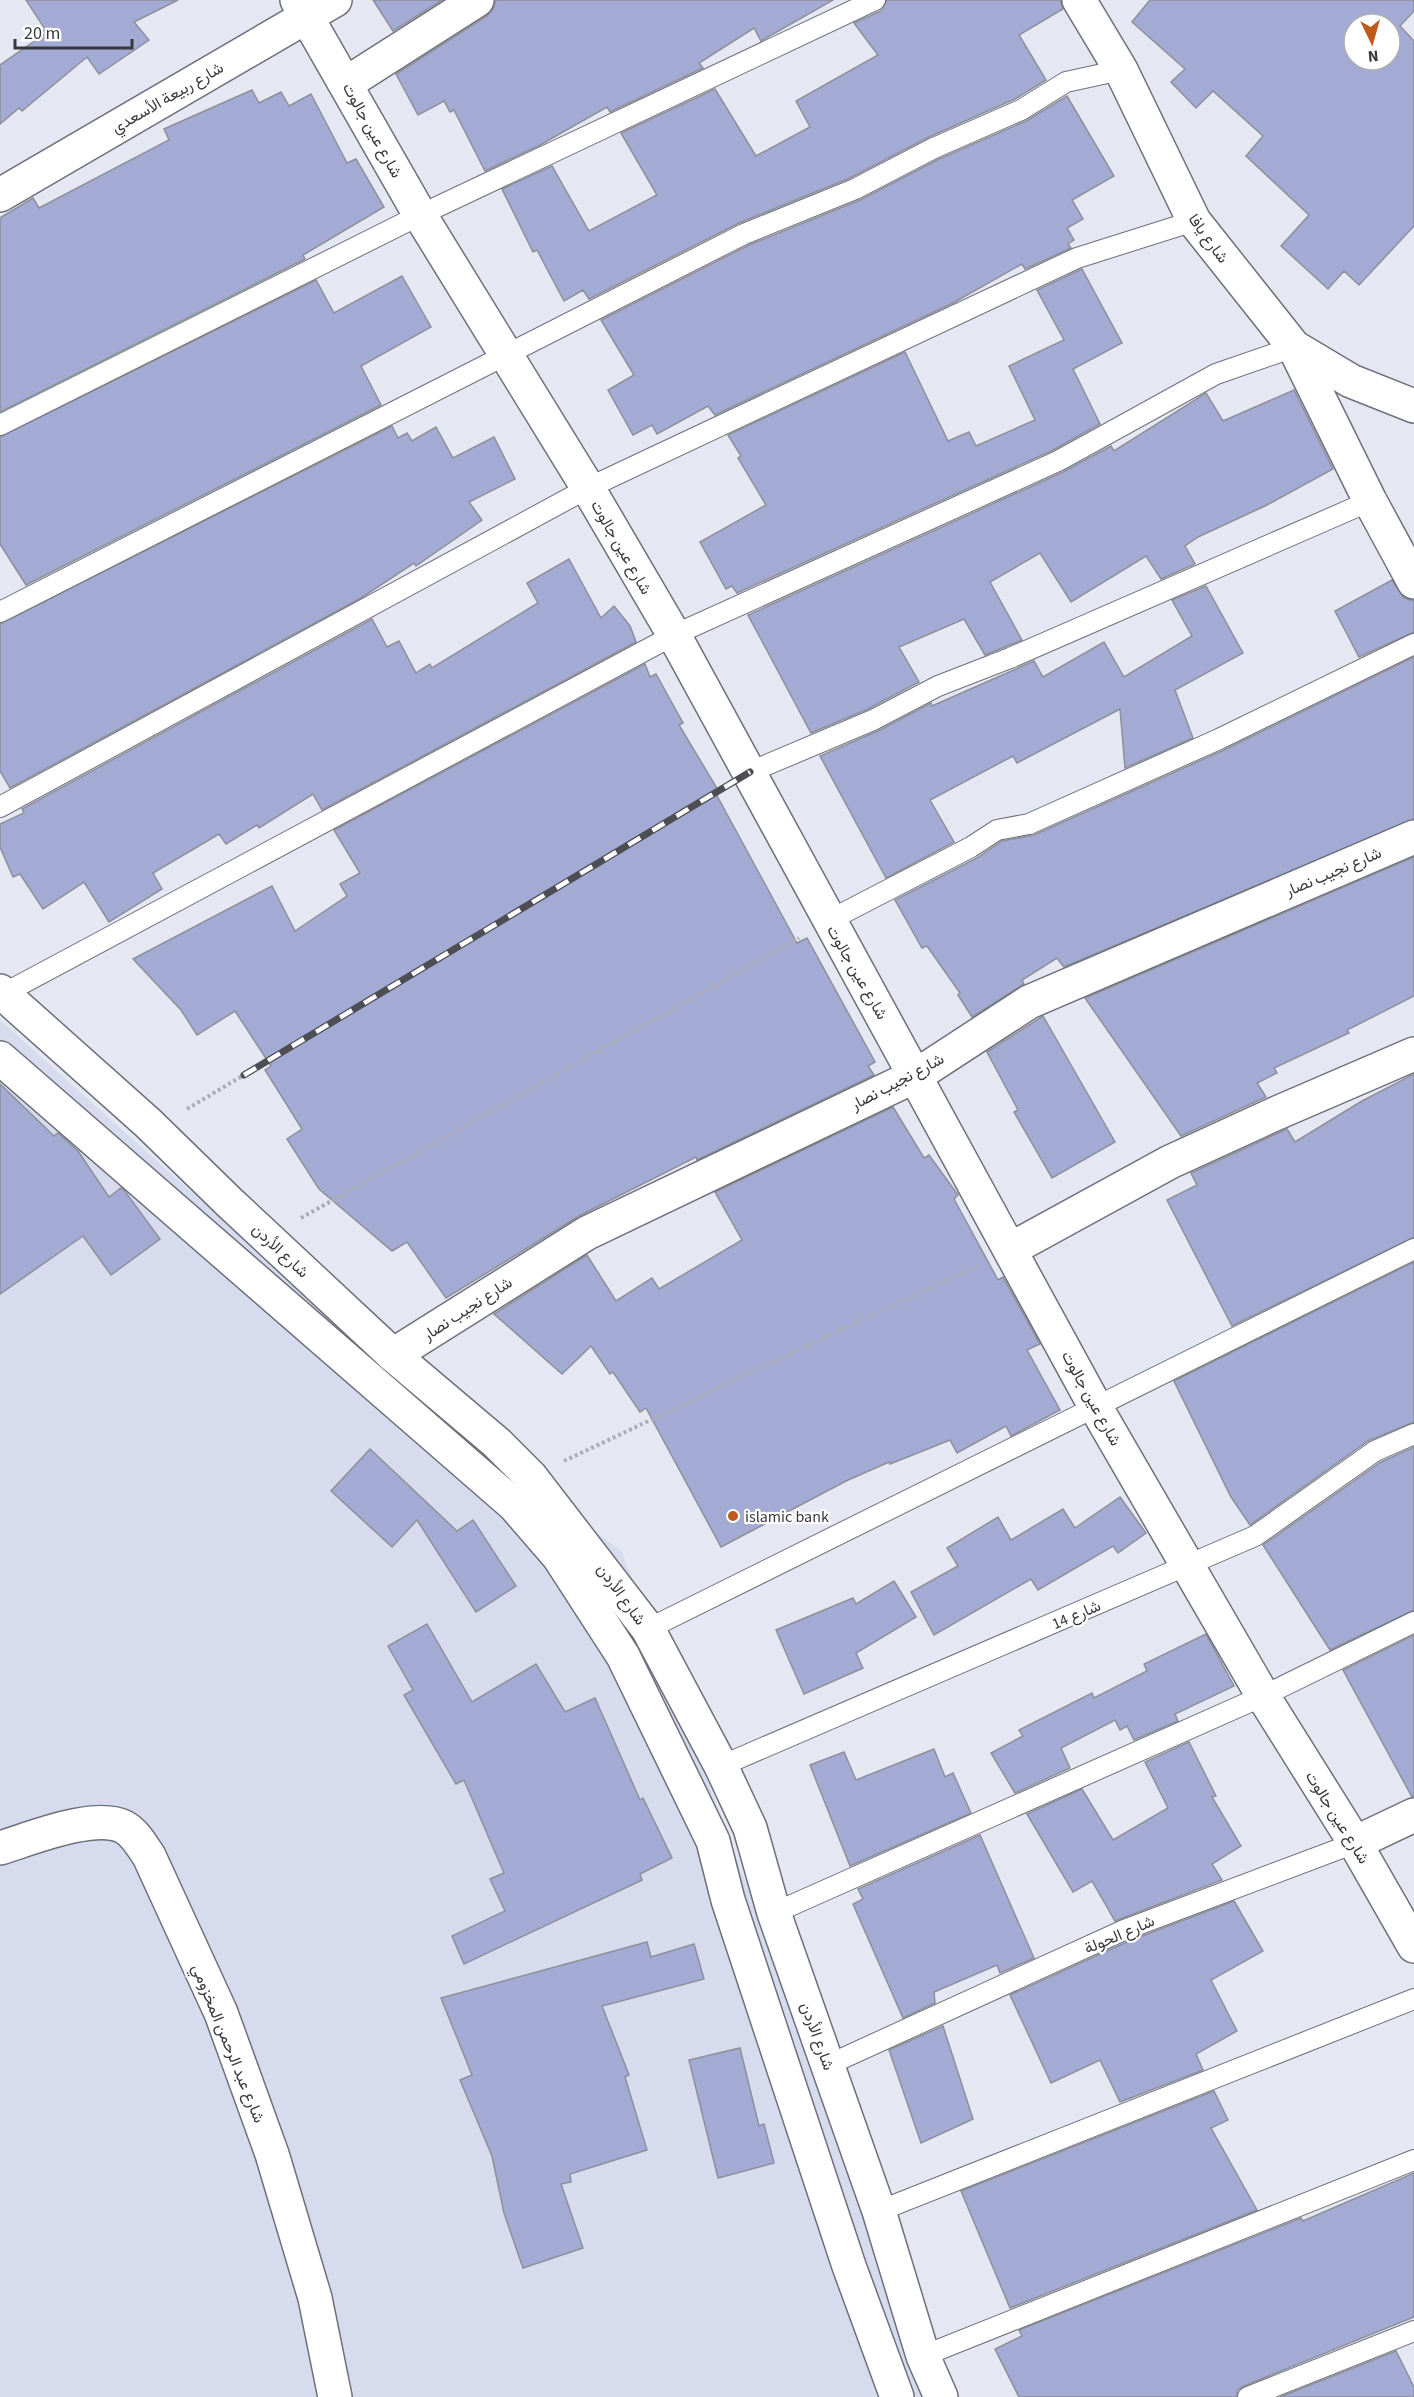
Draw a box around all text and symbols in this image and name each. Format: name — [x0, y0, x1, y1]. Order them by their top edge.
scale bar — [15, 12, 132, 50]
north arrow — [1342, 12, 1402, 72]
text: 20 m — [24, 21, 60, 46]
text: N — [1367, 45, 1379, 67]
street label: شارع ربيعة الأسعدي — [107, 57, 229, 141]
street label: شارع عين جالوت — [337, 79, 407, 182]
street label: شارع يافا — [1183, 209, 1234, 268]
street label: شارع عين جالوت — [585, 496, 657, 599]
street label: شارع نجيب نصار — [1281, 842, 1385, 903]
street label: شارع عين جالوت — [821, 921, 893, 1024]
street label: شارع نجيب نصار — [846, 1048, 948, 1116]
street label: شارع الأردن — [247, 1219, 314, 1283]
street label: شارع نجيب نصار — [418, 1272, 517, 1347]
street label: شارع عين جالوت — [1056, 1347, 1126, 1450]
place label: islamic bank — [745, 1506, 829, 1528]
marker: islamic bank — [726, 1509, 740, 1523]
street label: شارع الأردن — [591, 1559, 651, 1630]
street label: شارع 14 — [1048, 1595, 1104, 1635]
street label: شارع عين جالوت — [1300, 1767, 1374, 1868]
street label: شارع الحولة — [1081, 1910, 1158, 1960]
street label: شارع عبد الرحمن المخزومي — [184, 1961, 270, 2127]
street label: شارع الأردن — [795, 1999, 840, 2073]

